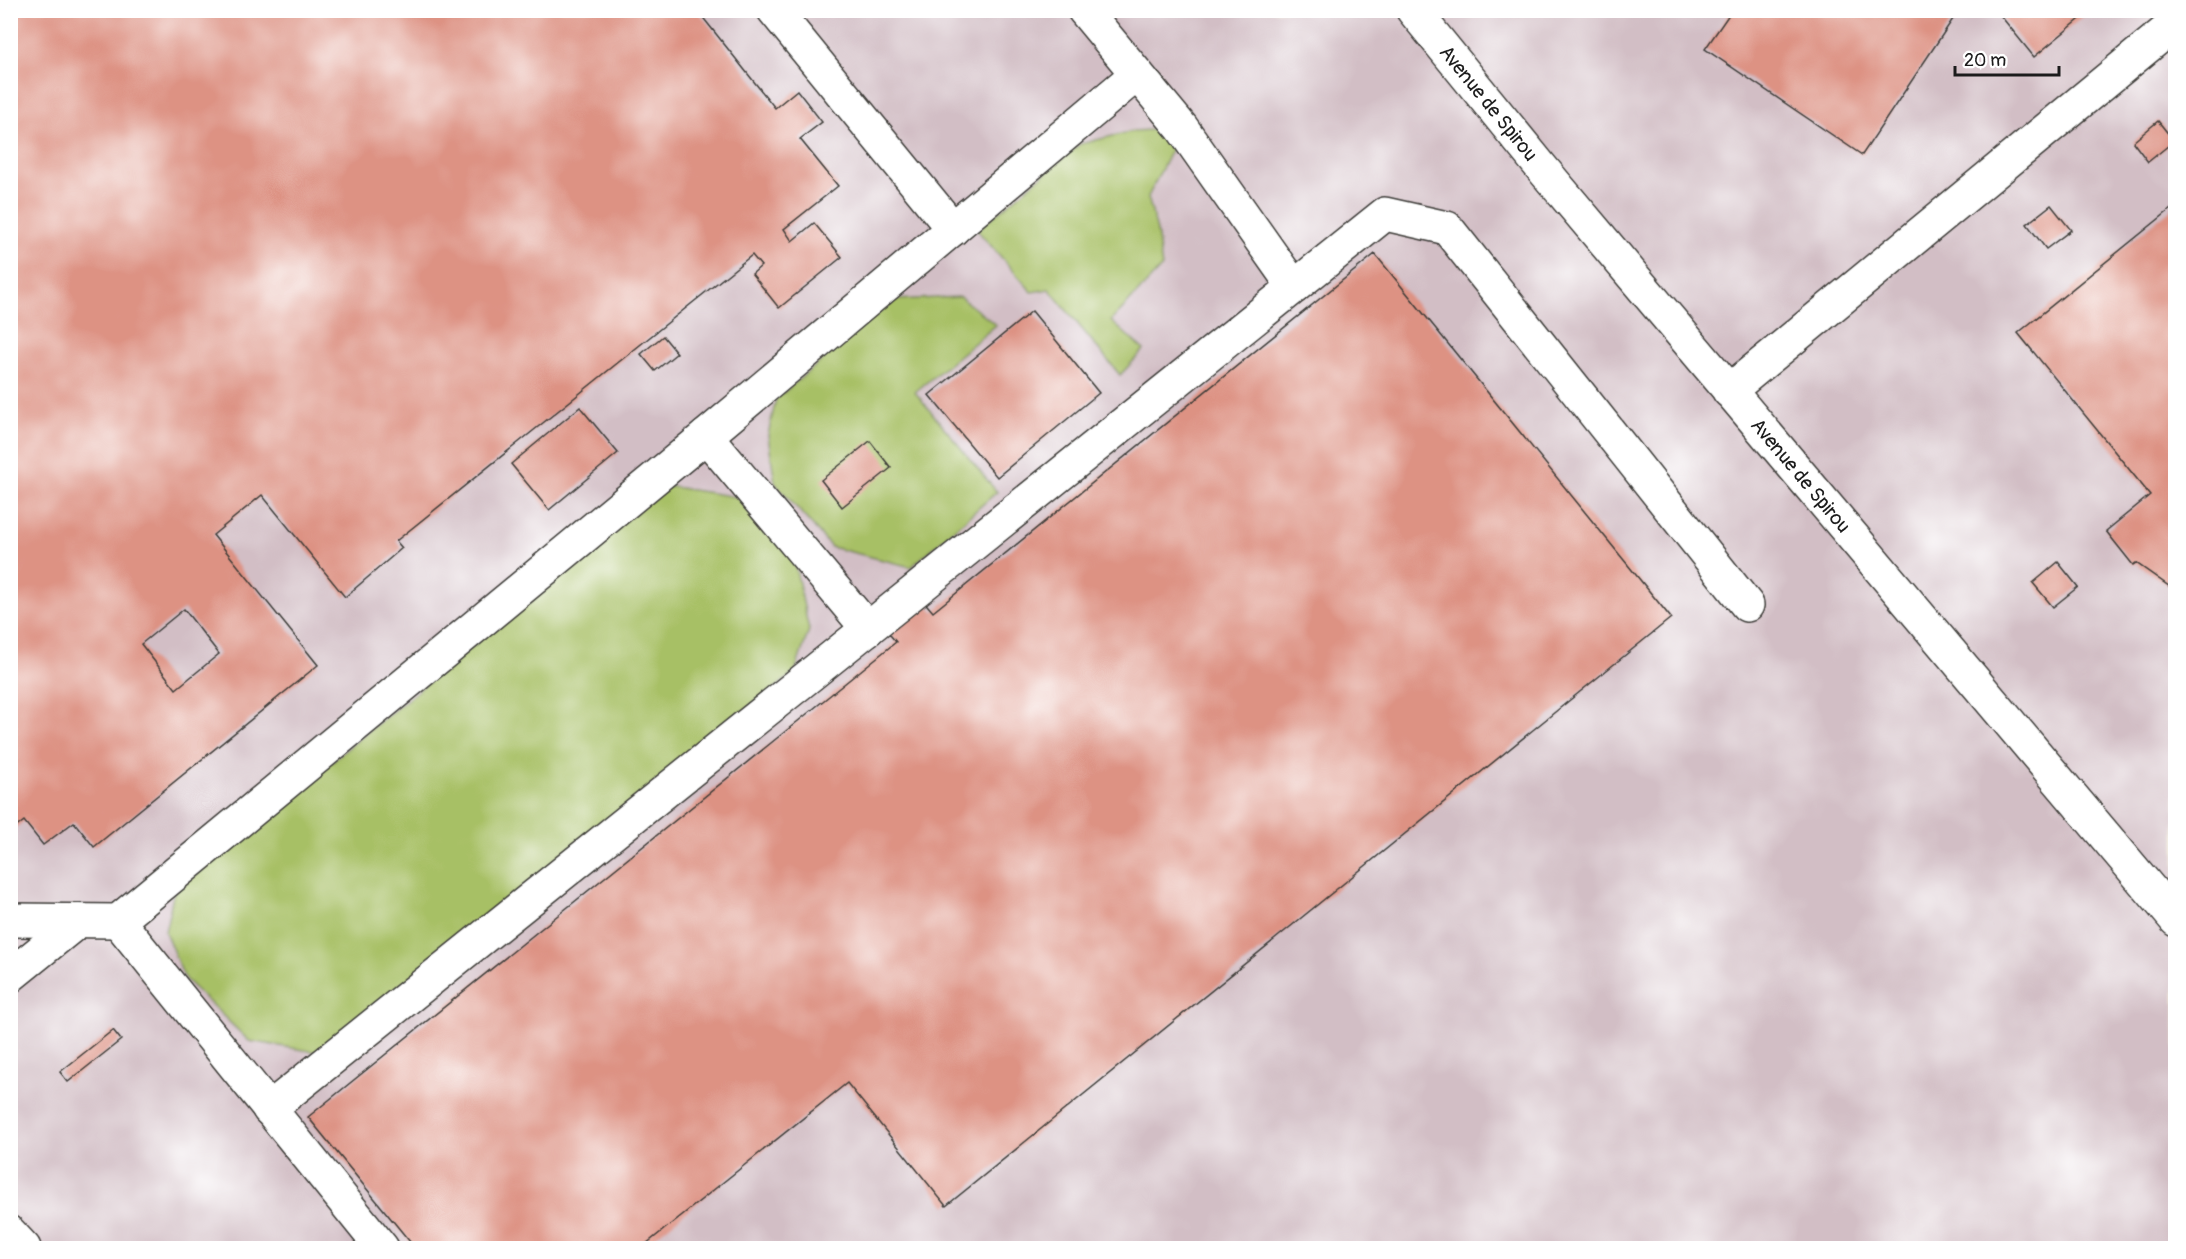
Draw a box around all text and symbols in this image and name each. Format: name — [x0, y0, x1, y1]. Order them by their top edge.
scale bar — [1955, 39, 2058, 77]
street label: Avenue de Spirou — [1434, 40, 1543, 166]
text: 20 m — [1964, 49, 2006, 72]
street label: Avenue de Spirou — [1745, 413, 1856, 538]

